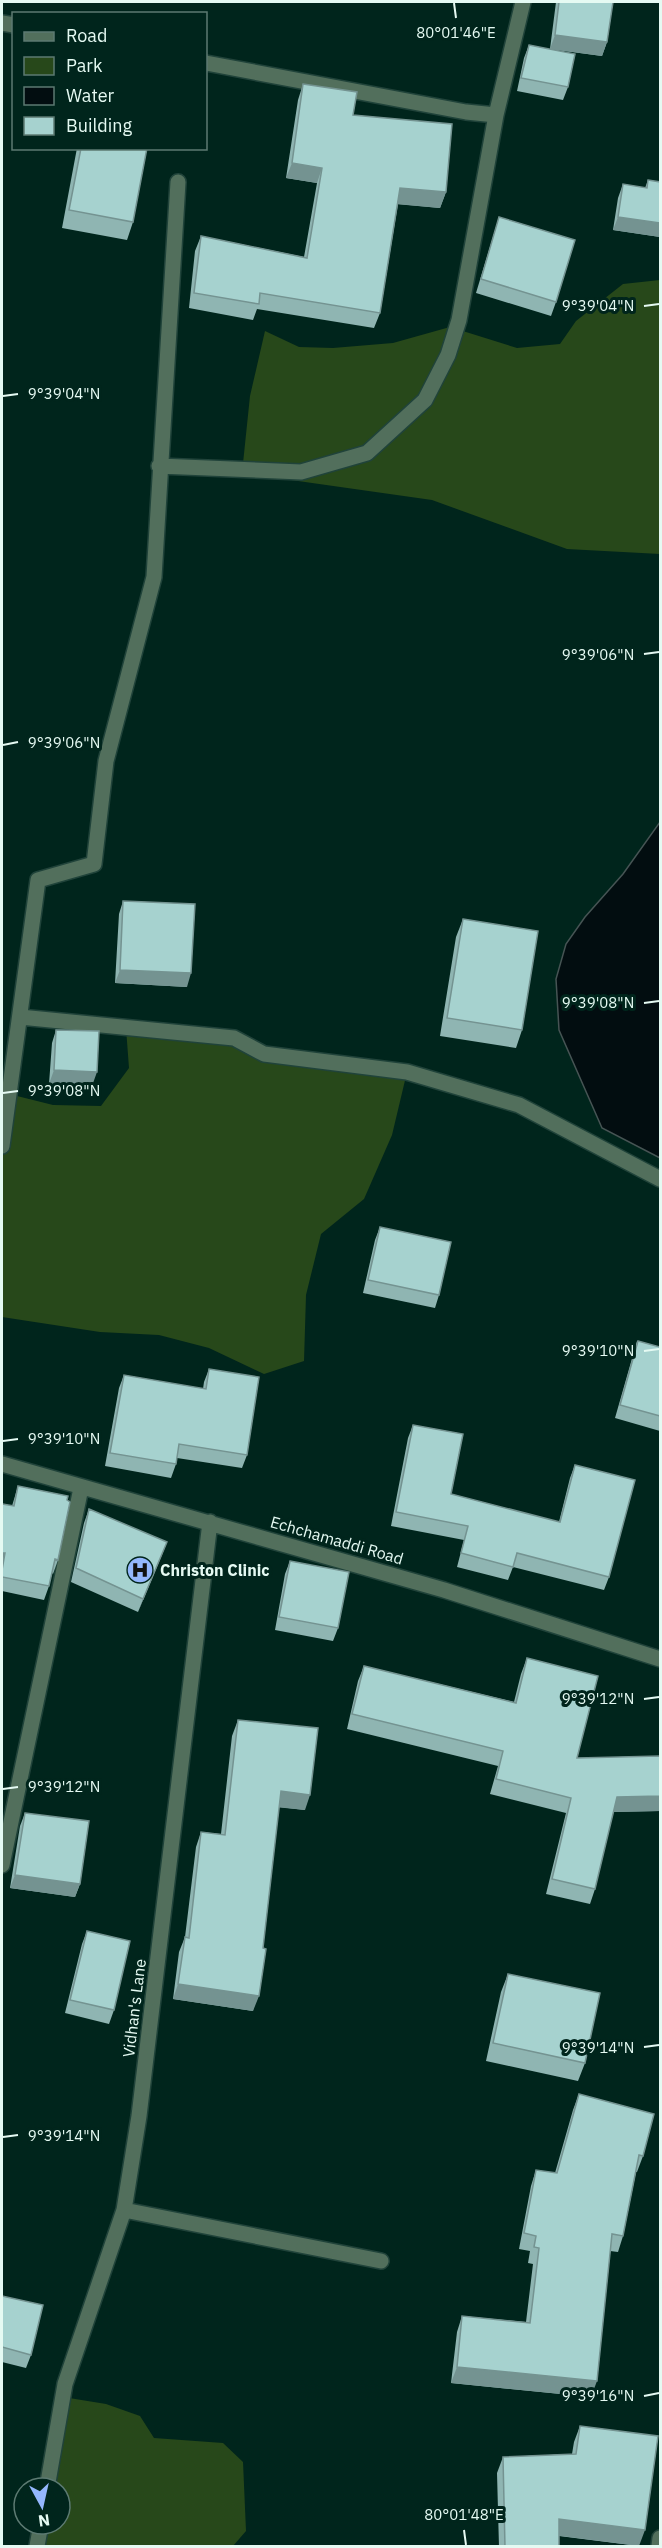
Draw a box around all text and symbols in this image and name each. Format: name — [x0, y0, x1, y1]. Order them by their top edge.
legend — [12, 12, 207, 150]
text: 80°01'46"E — [416, 23, 496, 42]
text: Road — [66, 24, 107, 47]
text: Park — [66, 54, 103, 77]
text: Water — [66, 84, 115, 107]
text: Building — [66, 114, 133, 137]
text: 9°39'04"N — [562, 296, 634, 315]
text: 9°39'04"N — [28, 384, 100, 403]
text: 9°39'06"N — [562, 645, 634, 664]
text: 9°39'06"N — [28, 733, 100, 752]
text: 9°39'08"N — [562, 993, 634, 1012]
text: 9°39'08"N — [28, 1081, 100, 1100]
text: 9°39'10"N — [562, 1341, 634, 1360]
text: 9°39'10"N — [28, 1429, 100, 1448]
street label: Echchamaddi Road — [268, 1511, 406, 1569]
hospital icon: Christon Clinic — [125, 1555, 155, 1585]
place label: Christon Clinic — [160, 1560, 270, 1580]
text: 9°39'12"N — [562, 1689, 634, 1708]
text: 9°39'12"N — [28, 1777, 100, 1796]
street label: Vidhan's Lane — [118, 1957, 150, 2059]
text: 9°39'14"N — [562, 2038, 634, 2057]
text: 9°39'14"N — [28, 2126, 100, 2145]
text: 9°39'16"N — [562, 2386, 634, 2405]
north arrow — [12, 2476, 72, 2536]
text: 80°01'48"E — [424, 2505, 504, 2524]
text: N — [37, 2510, 51, 2532]

